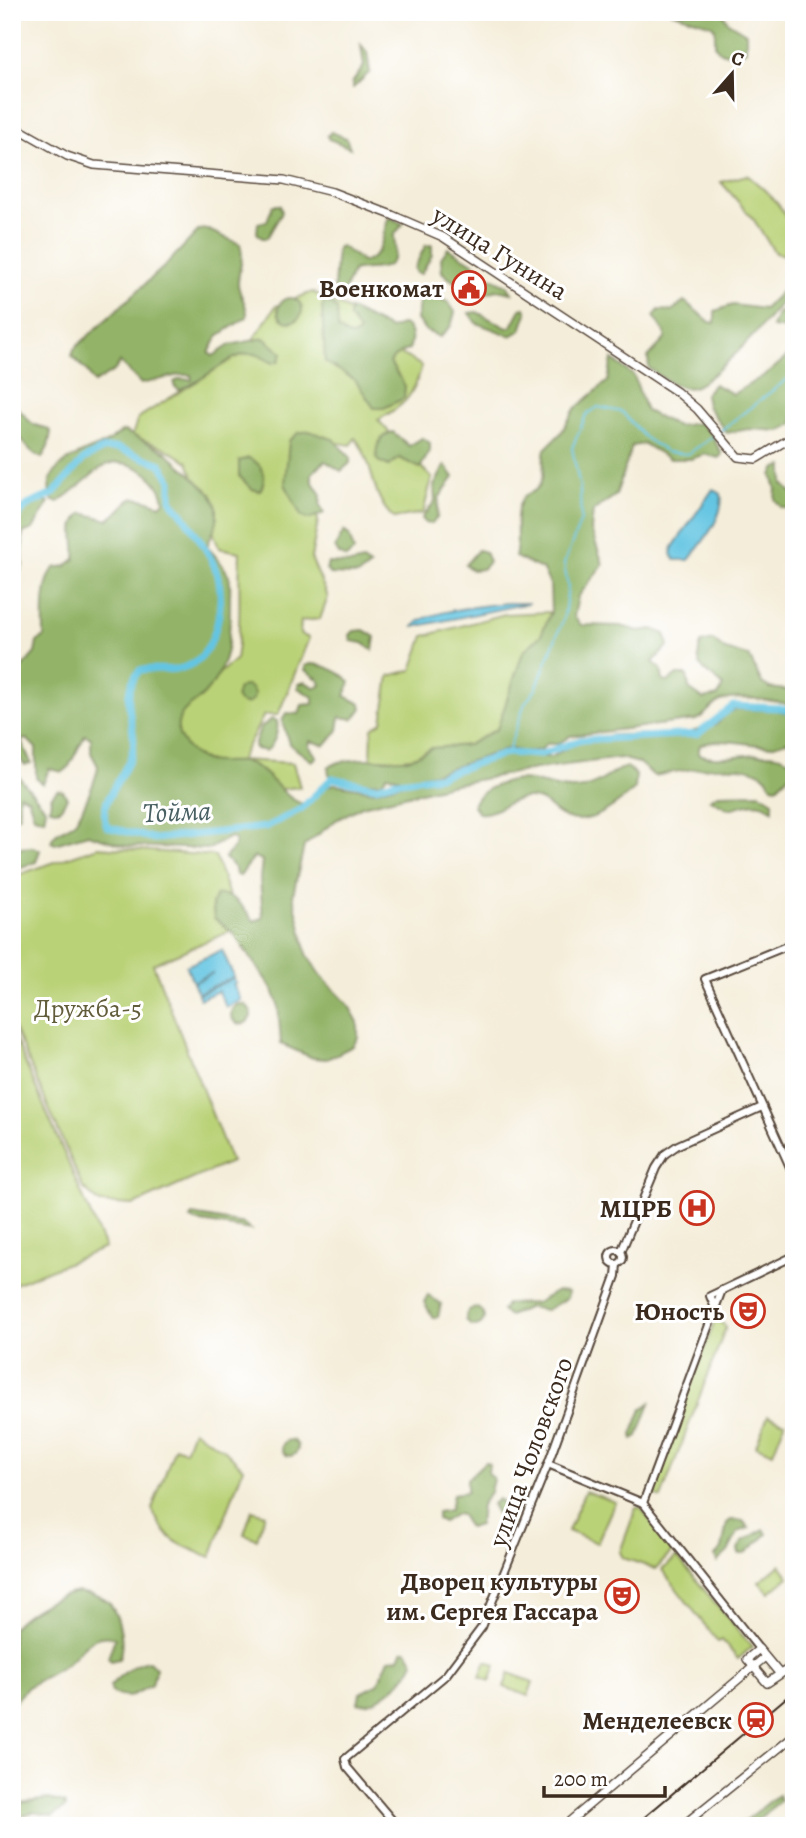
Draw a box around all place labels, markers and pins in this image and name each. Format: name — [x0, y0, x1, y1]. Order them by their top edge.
public building icon: Военкомат — [450, 269, 488, 307]
place label: Военкомат — [319, 271, 444, 306]
hospital icon: МЦРБ — [678, 1189, 716, 1227]
place label: МЦРБ — [600, 1191, 672, 1226]
theatre icon: Юность — [729, 1292, 767, 1330]
place label: Юность — [635, 1294, 724, 1329]
place label: Дворец культуры им. Сергея Гассара — [386, 1564, 599, 1629]
theatre icon: Дворец культуры им. Сергея Гассара — [603, 1577, 641, 1615]
station icon: Менделеевск — [737, 1701, 775, 1739]
place label: Менделеевск — [582, 1703, 732, 1738]

